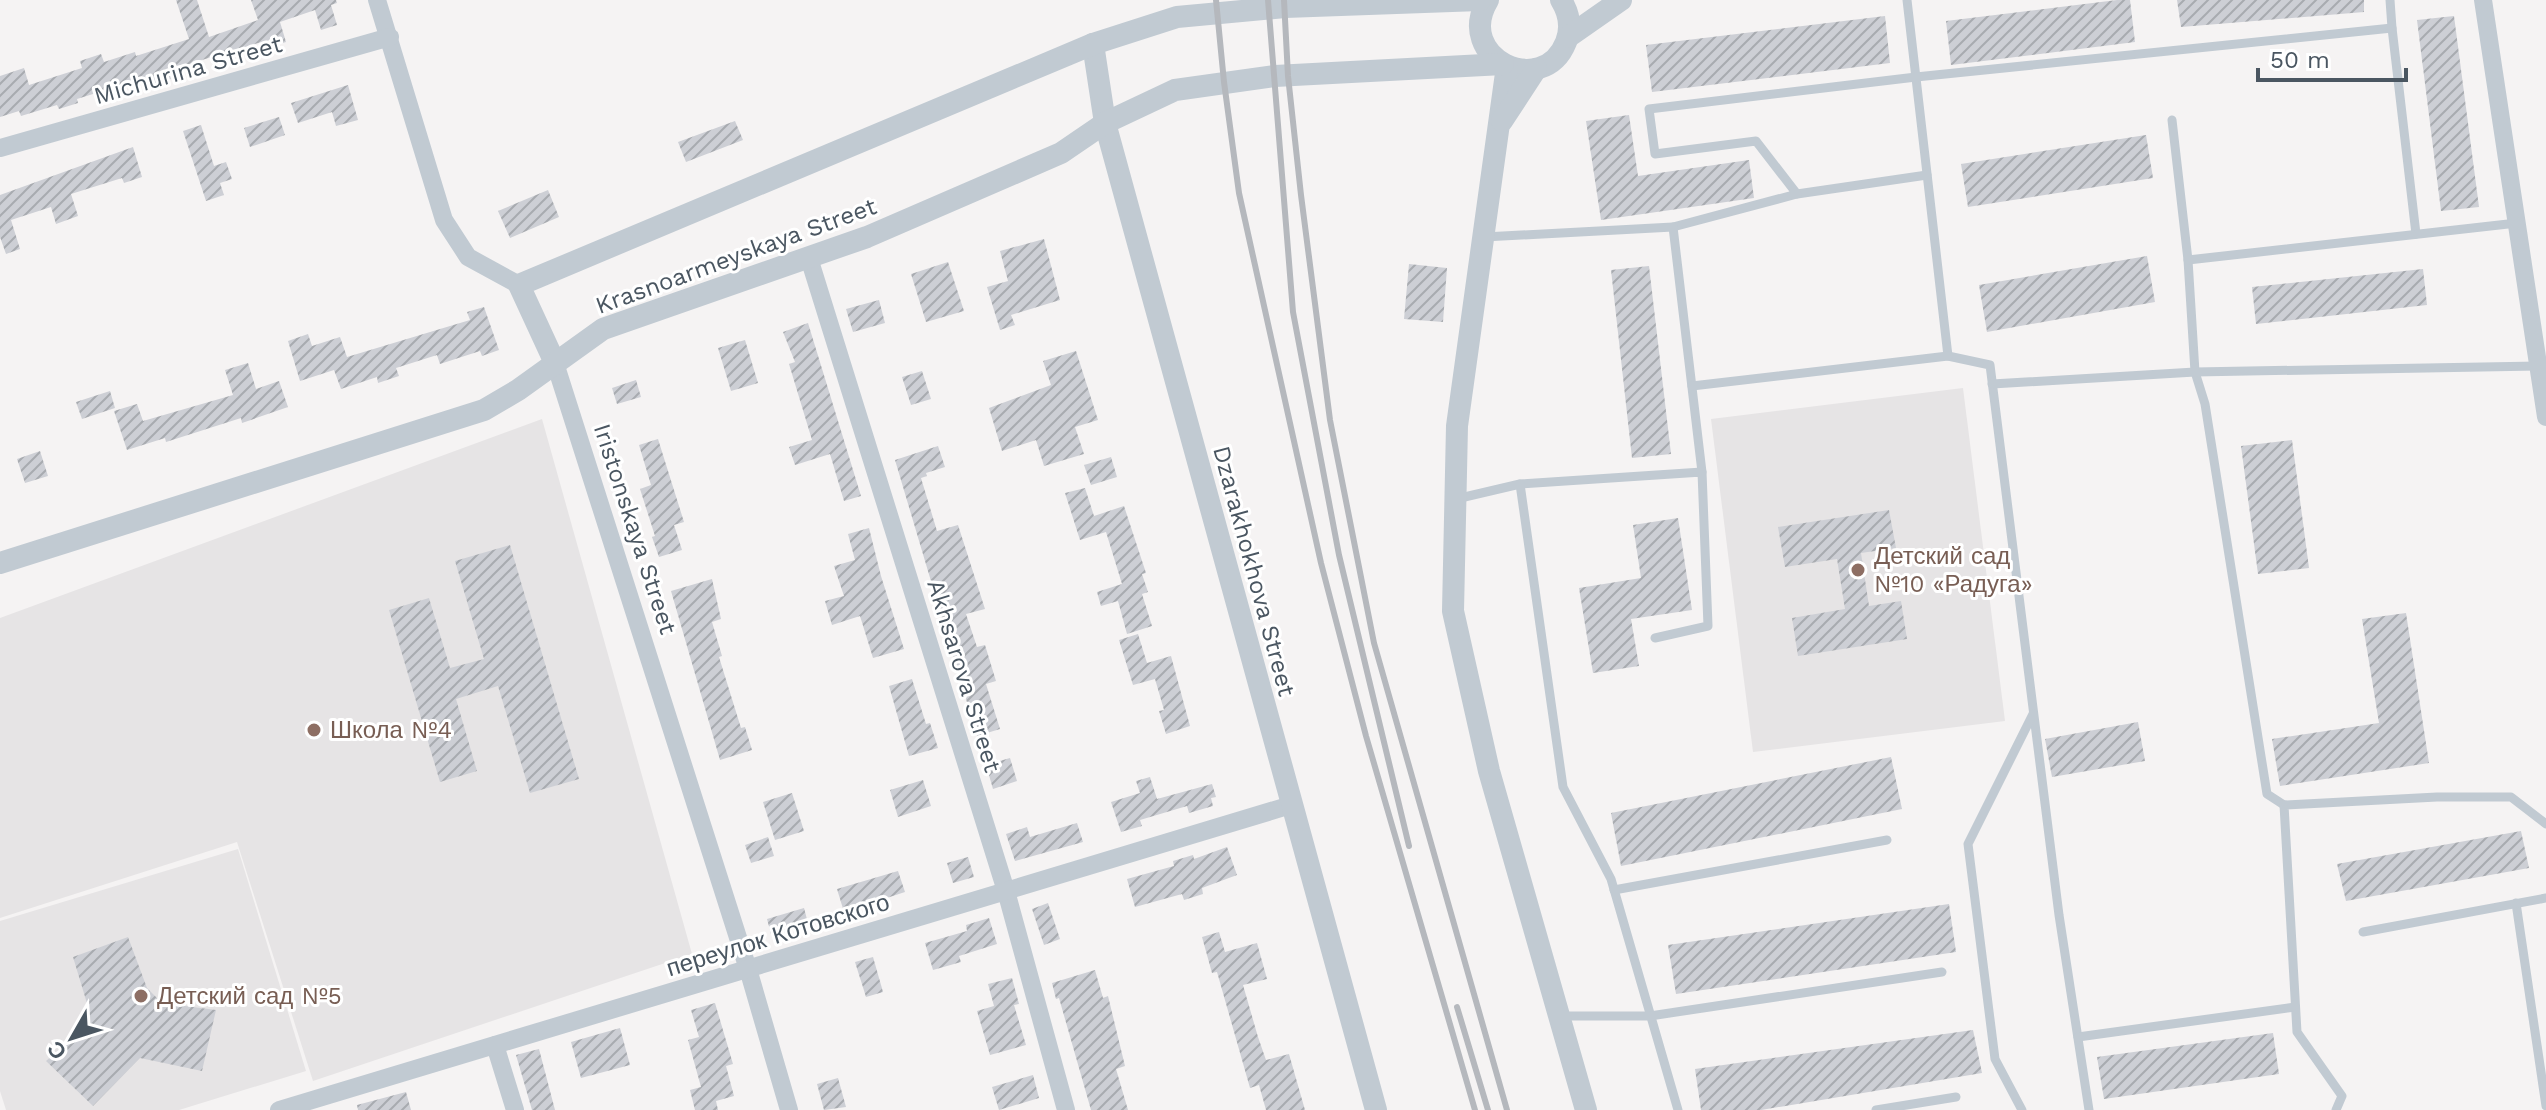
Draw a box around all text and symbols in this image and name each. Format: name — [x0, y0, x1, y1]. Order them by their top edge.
street label: Michurina Street — [91, 30, 285, 110]
scale bar — [2258, 32, 2406, 82]
text: 50 m — [2270, 46, 2330, 74]
street label: Krasnoarmeyskaya Street — [592, 192, 880, 320]
street label: Iristonskaya Street — [588, 420, 682, 638]
street label: Dzarakhokhova Street — [1207, 443, 1301, 699]
place label: Детский сад №10 «Радуга» — [1874, 542, 2033, 598]
marker: Детский сад №10 «Радуга» — [1849, 561, 1867, 579]
street label: Akhsarova Street — [921, 576, 1007, 776]
place label: Школа №4 — [330, 716, 452, 744]
marker: Школа №4 — [305, 721, 323, 739]
street label: переулок Котовского — [663, 888, 893, 982]
place label: Детский сад №5 — [157, 982, 342, 1010]
marker: Детский сад №5 — [132, 987, 150, 1005]
north arrow — [32, 998, 112, 1078]
text: С — [42, 1036, 72, 1064]

